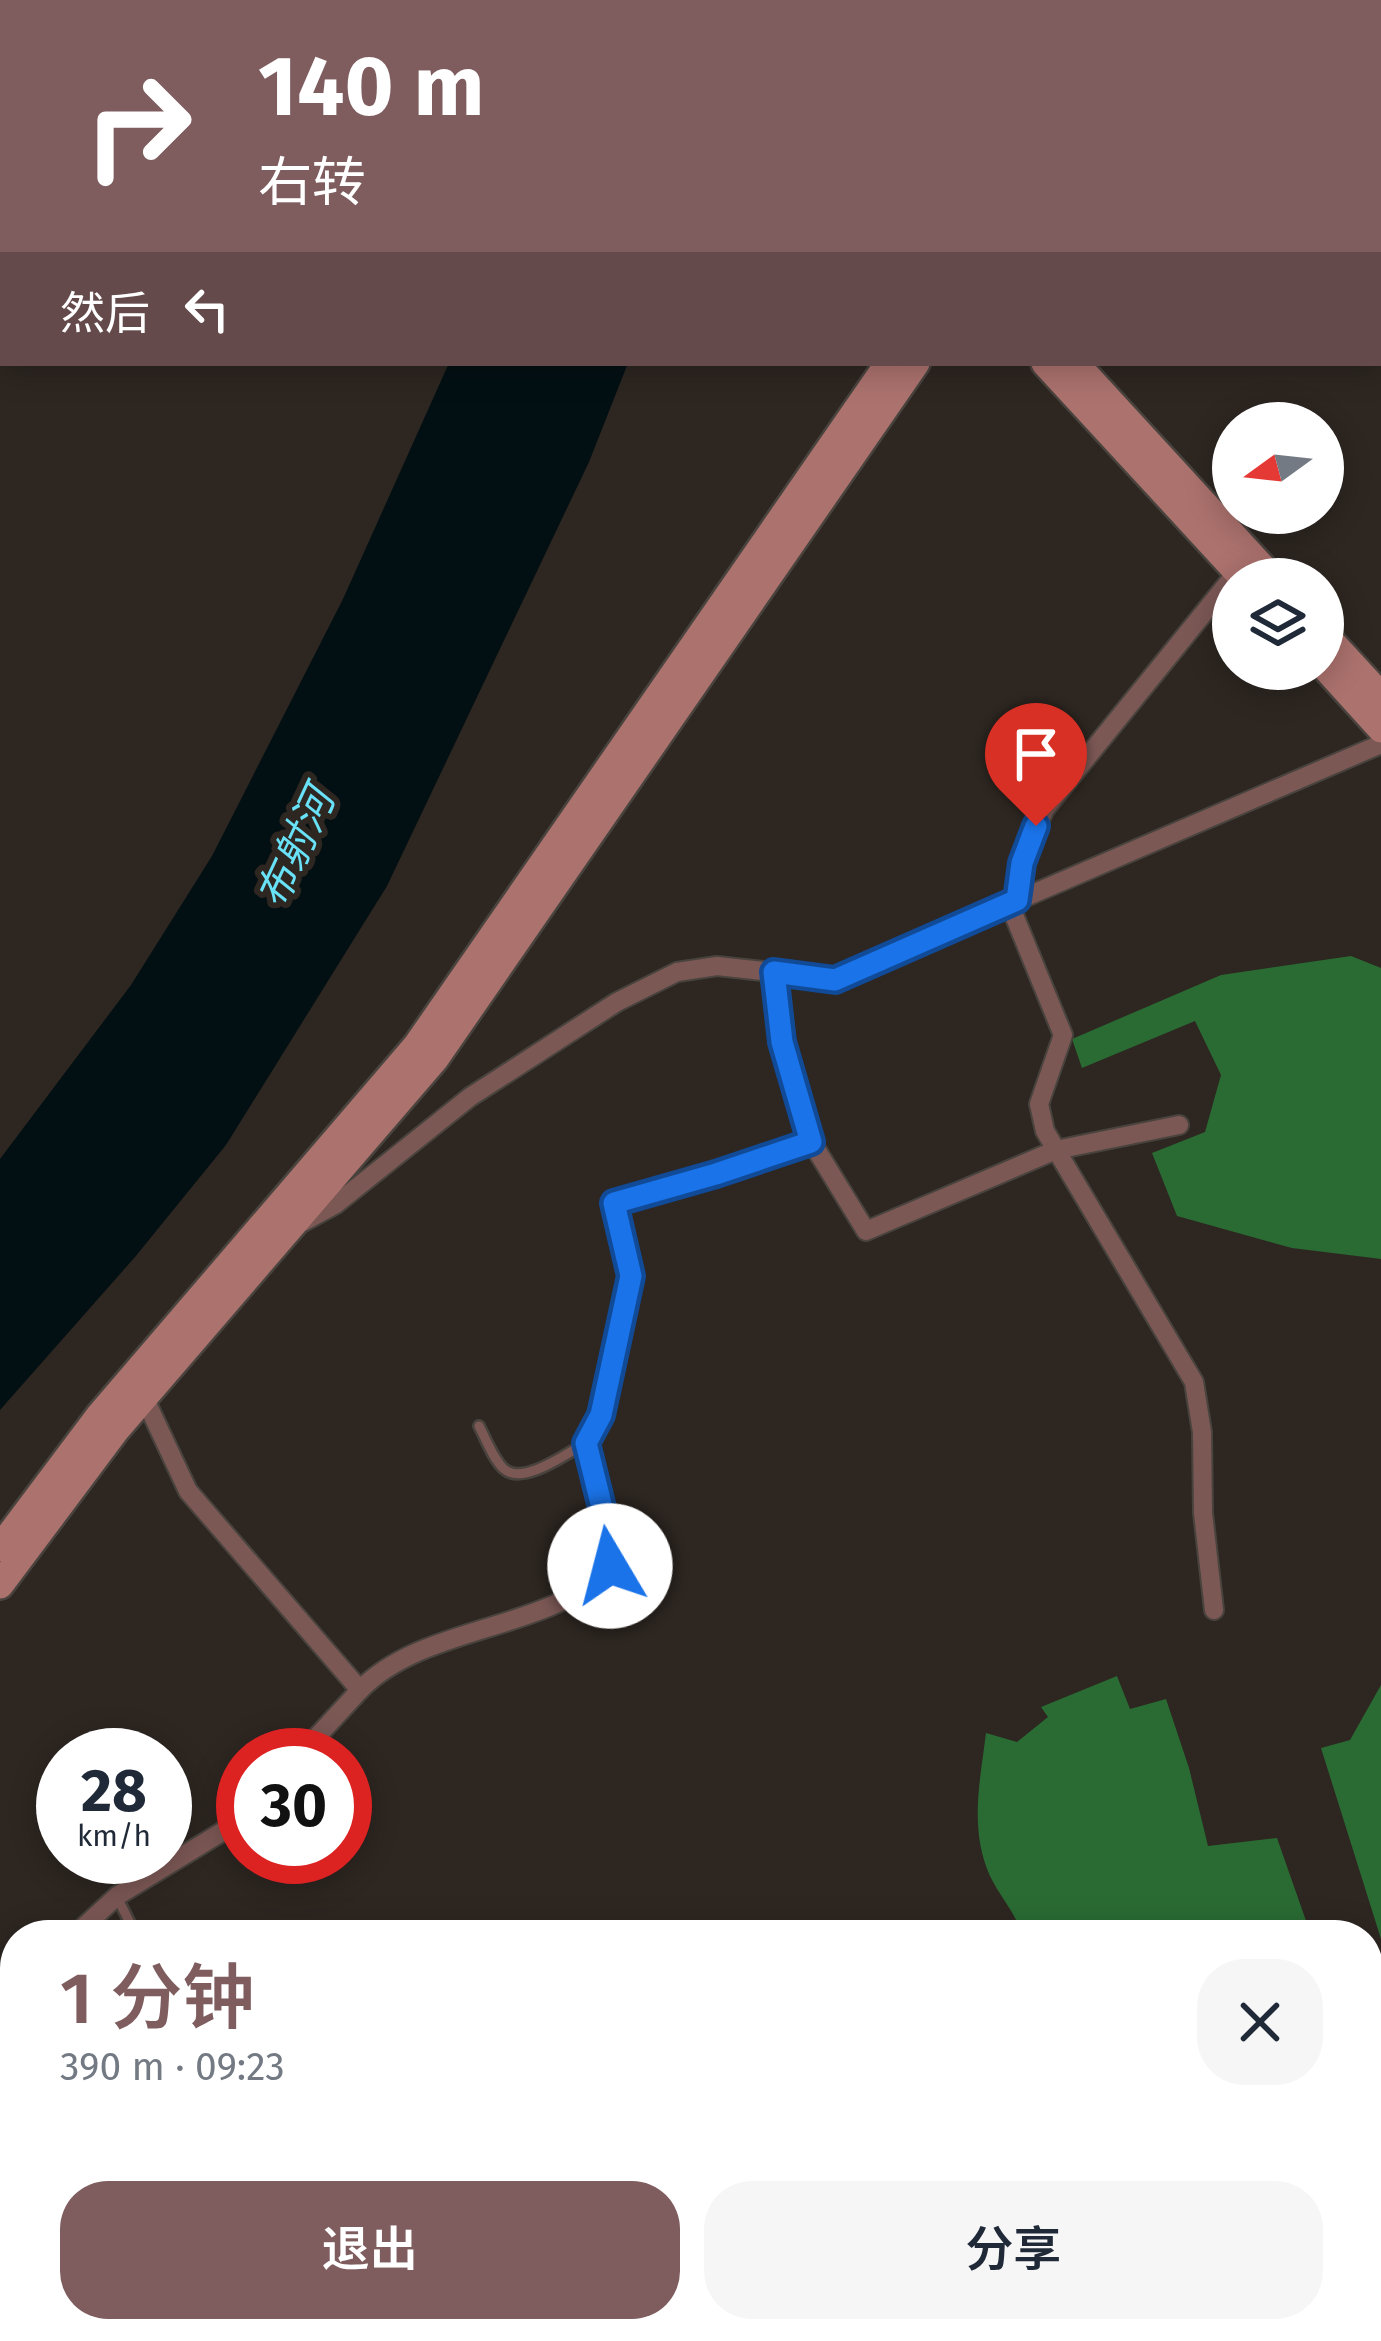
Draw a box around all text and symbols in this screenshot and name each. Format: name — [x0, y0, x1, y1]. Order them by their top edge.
text: 140 m — [258, 36, 484, 137]
icon: right — [60, 48, 216, 204]
text: 右转 — [258, 151, 366, 215]
icon: left — [174, 276, 240, 342]
text: 然后 — [60, 287, 150, 341]
north arrow — [1212, 402, 1344, 534]
map controls — [1212, 402, 1344, 690]
button: layers — [1212, 558, 1344, 690]
pin — [985, 703, 1087, 826]
icon: arrive — [1003, 721, 1069, 787]
water label: 布射河 — [247, 774, 348, 916]
position arrow — [547, 1503, 673, 1629]
speed limit sign: 30 — [216, 1728, 372, 1884]
text: 28 — [81, 1755, 147, 1827]
text: km/h — [77, 1818, 151, 1854]
text: 1 分钟 — [60, 1956, 254, 2042]
button: close — [1197, 1959, 1323, 2085]
text: 390 m · 09:23 — [60, 2044, 285, 2090]
button: 退出 — [60, 2181, 680, 2319]
button: 分享 — [704, 2181, 1323, 2319]

